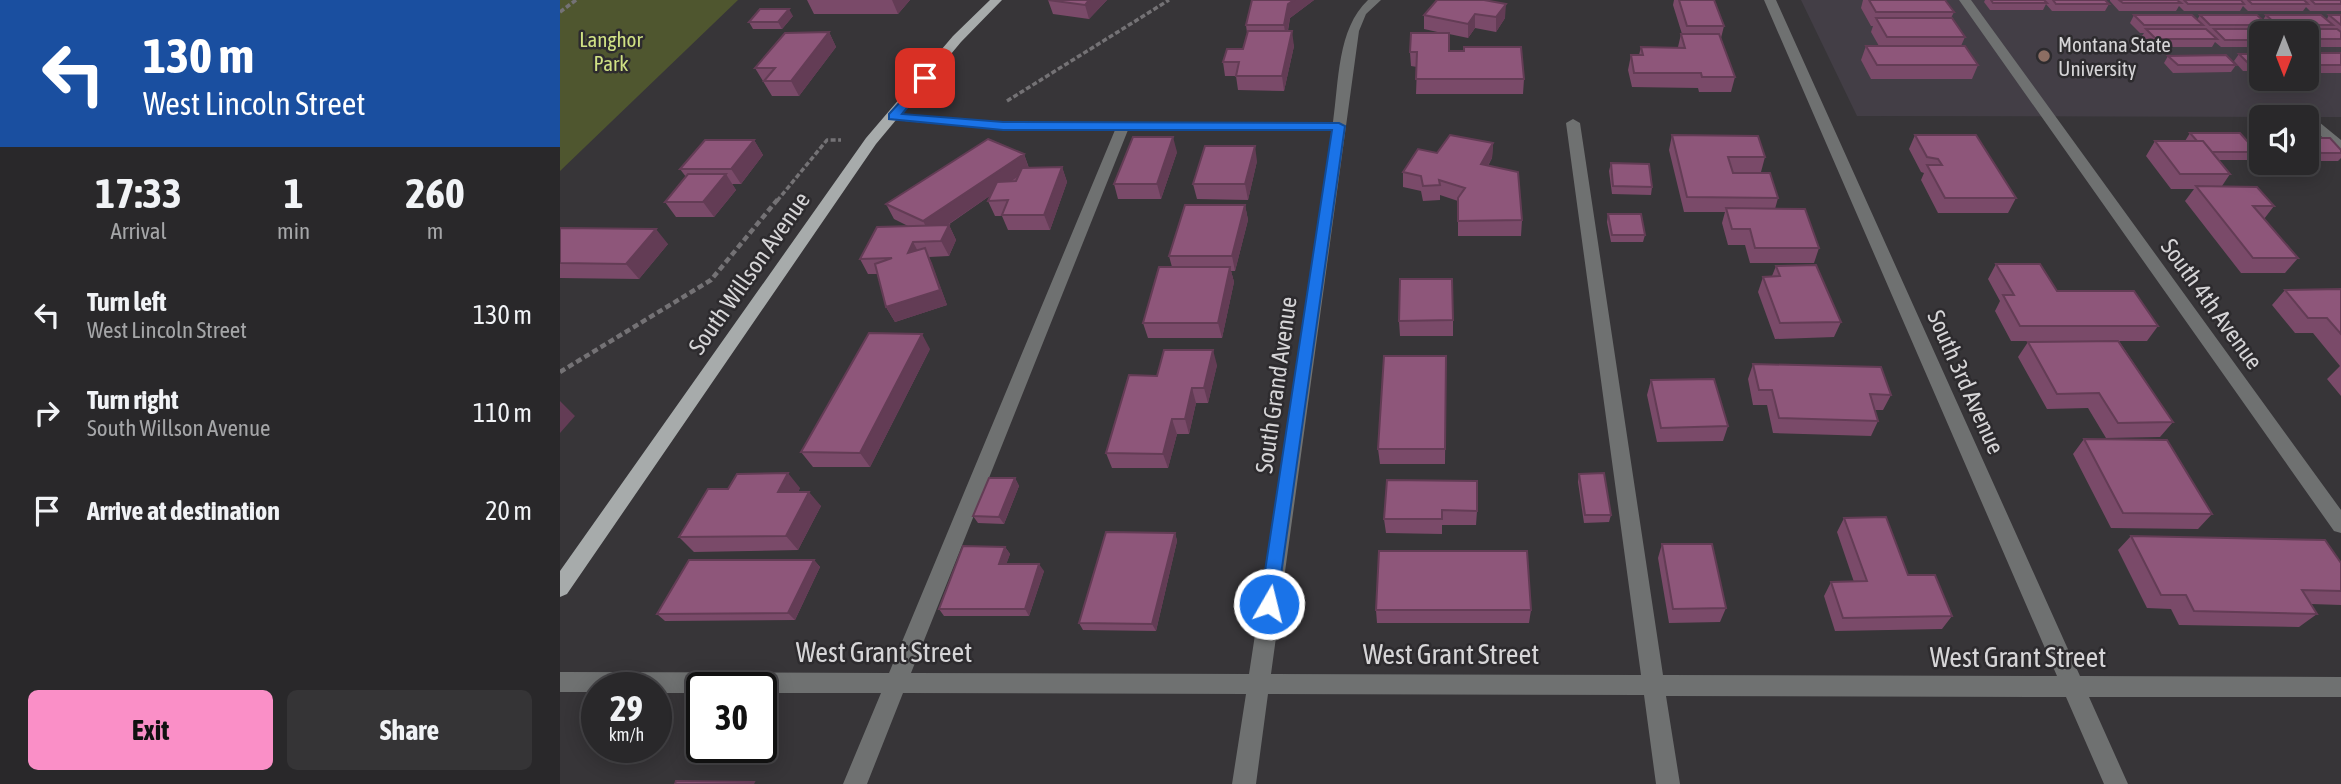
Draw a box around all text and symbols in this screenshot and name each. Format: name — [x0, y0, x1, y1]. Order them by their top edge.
north arrow — [2249, 21, 2319, 91]
map controls — [2249, 21, 2319, 175]
text: 130 m — [143, 27, 254, 83]
park label: Langhor Park — [579, 27, 643, 75]
icon: left — [28, 28, 119, 119]
place label: Montana State University — [2058, 32, 2171, 80]
pin — [895, 48, 955, 108]
marker: Montana State University — [2036, 48, 2052, 64]
icon: arrive — [906, 59, 944, 97]
text: West Lincoln Street — [143, 85, 365, 122]
button: sound — [2249, 105, 2319, 175]
text: 17:33 — [95, 169, 182, 217]
text: 1 — [284, 169, 303, 217]
text: 260 — [405, 169, 465, 217]
street label: South Willson Avenue — [683, 187, 815, 359]
text: Arrival — [110, 218, 167, 244]
text: min — [277, 218, 310, 244]
text: m — [427, 218, 443, 244]
street label: South 4th Avenue — [2156, 234, 2268, 374]
text: Turn left — [87, 287, 167, 317]
street label: South Grand Avenue — [1250, 295, 1302, 475]
icon: left — [28, 296, 66, 334]
text: 130 m — [473, 300, 532, 330]
street label: South 3rd Avenue — [1922, 306, 2010, 458]
text: West Lincoln Street — [87, 317, 247, 343]
text: Turn right — [87, 385, 178, 415]
icon: right — [28, 394, 66, 432]
text: 110 m — [473, 398, 532, 428]
text: South Willson Avenue — [87, 415, 271, 441]
icon: arrive — [28, 492, 66, 530]
text: Arrive at destination — [87, 496, 280, 526]
text: 20 m — [485, 496, 532, 526]
position arrow — [1232, 567, 1306, 641]
street label: West Grant Street — [796, 636, 972, 668]
street label: West Grant Street — [1363, 638, 1539, 670]
street label: West Grant Street — [1930, 641, 2106, 673]
speed limit sign: 30 — [686, 672, 777, 763]
text: 29 — [610, 688, 643, 728]
button: Exit — [28, 690, 273, 770]
button: Share — [287, 690, 532, 770]
text: km/h — [609, 724, 644, 745]

